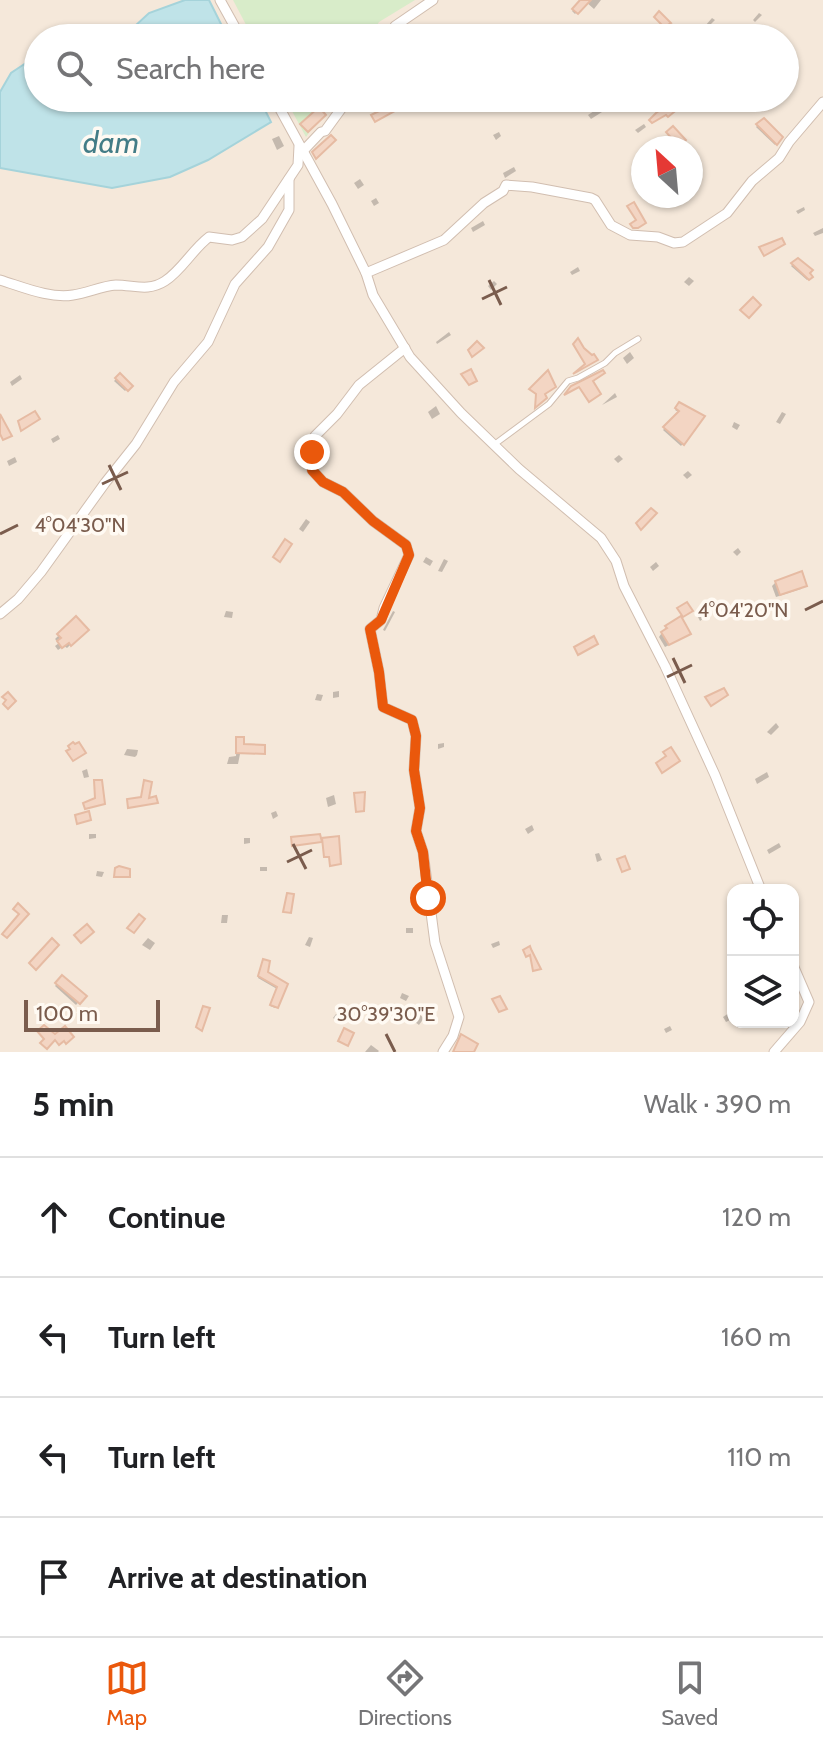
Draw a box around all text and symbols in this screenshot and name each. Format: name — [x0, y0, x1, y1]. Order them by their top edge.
search box — [24, 24, 799, 112]
icon: search — [52, 46, 96, 90]
text: Search here — [116, 50, 265, 87]
water label: dam — [83, 124, 139, 161]
north arrow — [631, 136, 703, 208]
route end — [294, 434, 330, 470]
text: 4°04'30"N — [34, 513, 126, 537]
text: 4°04'20"N — [698, 598, 788, 622]
route start — [410, 880, 446, 916]
map controls — [727, 884, 799, 1028]
button: locate — [727, 884, 799, 956]
button: layers — [727, 956, 799, 1028]
scale bar — [24, 996, 160, 1032]
text: 100 m — [36, 1000, 98, 1027]
text: 30°39'30"E — [337, 1002, 435, 1026]
text: 5 min — [32, 1083, 114, 1125]
text: Walk · 390 m — [644, 1088, 791, 1120]
icon: ahead — [32, 1195, 76, 1239]
text: Continue — [108, 1199, 225, 1236]
text: 120 m — [722, 1201, 791, 1233]
icon: left — [32, 1315, 76, 1359]
text: Turn left — [108, 1319, 216, 1356]
text: 160 m — [721, 1321, 791, 1353]
icon: left — [32, 1435, 76, 1479]
text: Turn left — [108, 1439, 216, 1476]
text: 110 m — [727, 1441, 791, 1473]
icon: arrive — [32, 1555, 76, 1599]
text: Arrive at destination — [108, 1559, 368, 1596]
tab: Map — [105, 1656, 149, 1731]
tab: Directions — [358, 1656, 452, 1731]
tab: Saved — [661, 1656, 718, 1731]

